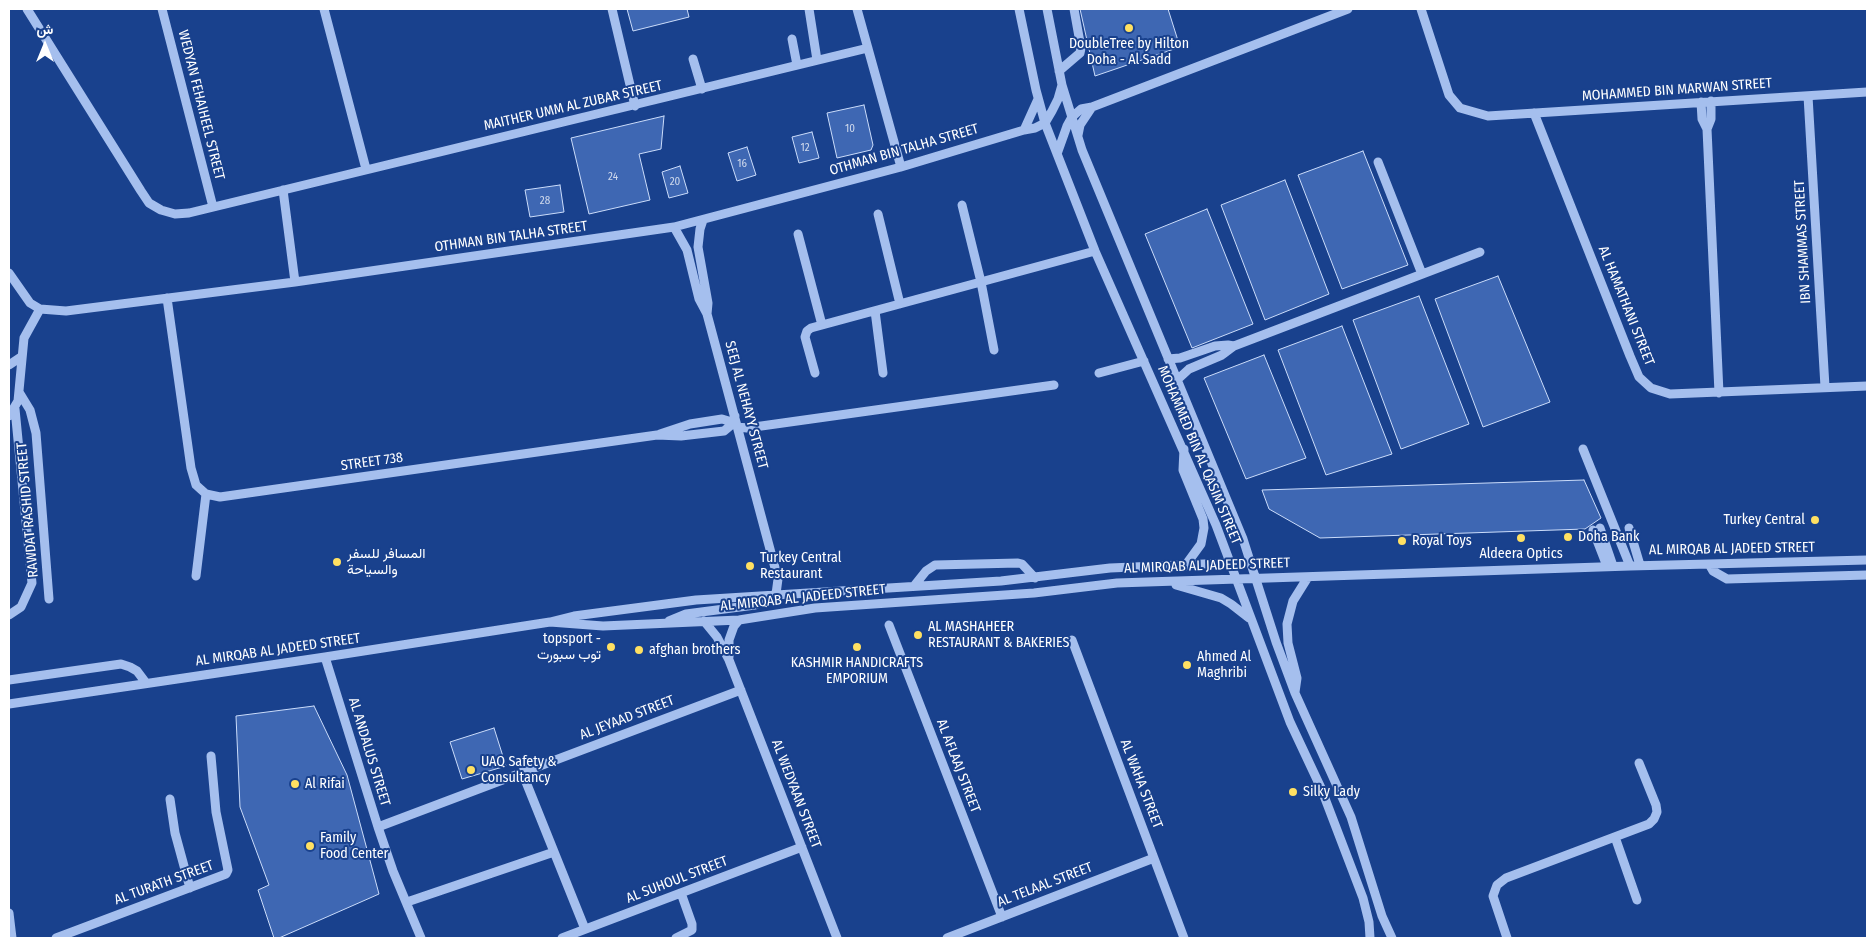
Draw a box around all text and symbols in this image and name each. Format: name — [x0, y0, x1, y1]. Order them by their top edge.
north arrow — [20, 20, 70, 70]
text: ش — [37, 21, 53, 38]
marker: DoubleTree by Hilton Doha - Al Sadd — [1123, 22, 1135, 34]
street label: WEDYAN FEHAIHEEL STREET — [174, 28, 228, 182]
place label: DoubleTree by Hilton Doha - Al Sadd — [1069, 36, 1189, 68]
street label: MOHAMMED BIN MARWAN STREET — [1581, 75, 1773, 105]
street label: MAITHER UMM AL ZUBAR STREET — [482, 77, 664, 135]
street label: OTHMAN BIN TALHA STREET — [828, 121, 980, 179]
house number: 10 — [845, 122, 855, 136]
house number: 12 — [800, 141, 810, 155]
house number: 16 — [737, 157, 747, 171]
house number: 24 — [608, 170, 618, 184]
house number: 20 — [670, 175, 680, 189]
street label: IBN SHAMMAS STREET — [1791, 180, 1815, 304]
house number: 28 — [540, 194, 550, 208]
street label: OTHMAN BIN TALHA STREET — [433, 218, 589, 256]
street label: AL HAMATHANI STREET — [1594, 244, 1658, 368]
street label: SEEJ AL NEHAYY STREET — [721, 339, 771, 471]
street label: MOHAMMED BIN AL QASIM STREET — [1154, 363, 1244, 547]
street label: RAWDAT RASHID STREET — [14, 442, 42, 578]
street label: STREET 738 — [340, 449, 404, 475]
place label: Turkey Central — [1724, 512, 1805, 528]
marker: Turkey Central — [1809, 514, 1821, 526]
place label: Doha Bank — [1578, 529, 1639, 545]
marker: Doha Bank — [1562, 531, 1574, 543]
marker: Aldeera Optics — [1515, 532, 1527, 544]
place label: Royal Toys — [1412, 533, 1472, 549]
marker: Royal Toys — [1396, 535, 1408, 547]
street label: AL MIRQAB AL JADEED STREET — [1649, 539, 1815, 559]
place label: المسافر للسفر والسياحة — [347, 546, 426, 578]
place label: Aldeera Optics — [1479, 546, 1563, 562]
place label: Turkey Central Restaurant — [760, 550, 841, 582]
street label: AL MIRQAB AL JADEED STREET — [1124, 555, 1290, 577]
marker: المسافر للسفر والسياحة — [331, 556, 343, 568]
marker: Turkey Central Restaurant — [744, 560, 756, 572]
street label: AL MIRQAB AL JADEED STREET — [720, 581, 886, 615]
place label: AL MASHAHEER RESTAURANT & BAKERIES — [928, 619, 1069, 652]
marker: AL MASHAHEER RESTAURANT & BAKERIES — [912, 629, 924, 641]
street label: AL MIRQAB AL JADEED STREET — [195, 630, 361, 670]
place label: topsport - توب سبورت — [537, 631, 601, 664]
marker: topsport - توب سبورت — [605, 641, 617, 653]
marker: KASHMIR HANDICRAFTS EMPORIUM — [851, 641, 863, 653]
place label: afghan brothers — [649, 642, 740, 658]
marker: afghan brothers — [633, 644, 645, 656]
place label: Ahmed Al Maghribi — [1197, 649, 1251, 682]
place label: KASHMIR HANDICRAFTS EMPORIUM — [791, 655, 923, 688]
marker: Ahmed Al Maghribi — [1181, 659, 1193, 671]
street label: AL JEYAAD STREET — [577, 692, 677, 744]
street label: AL ANDALUS STREET — [344, 696, 394, 808]
street label: AL AFLAAJ STREET — [932, 717, 984, 815]
street label: AL WEDYAAN STREET — [768, 737, 824, 851]
street label: AL WAHA STREET — [1116, 737, 1166, 831]
place label: UAQ Safety & Consultancy — [481, 754, 557, 786]
marker: UAQ Safety & Consultancy — [465, 764, 477, 776]
place label: Al Rifai — [305, 776, 345, 792]
marker: Al Rifai — [289, 778, 301, 790]
place label: Silky Lady — [1303, 784, 1360, 800]
marker: Silky Lady — [1287, 786, 1299, 798]
place label: Family Food Center — [320, 830, 388, 862]
marker: Family Food Center — [304, 840, 316, 852]
street label: AL SUHOUL STREET — [624, 853, 730, 907]
street label: AL TURATH STREET — [112, 857, 216, 909]
street label: AL TELAAL STREET — [995, 859, 1095, 911]

